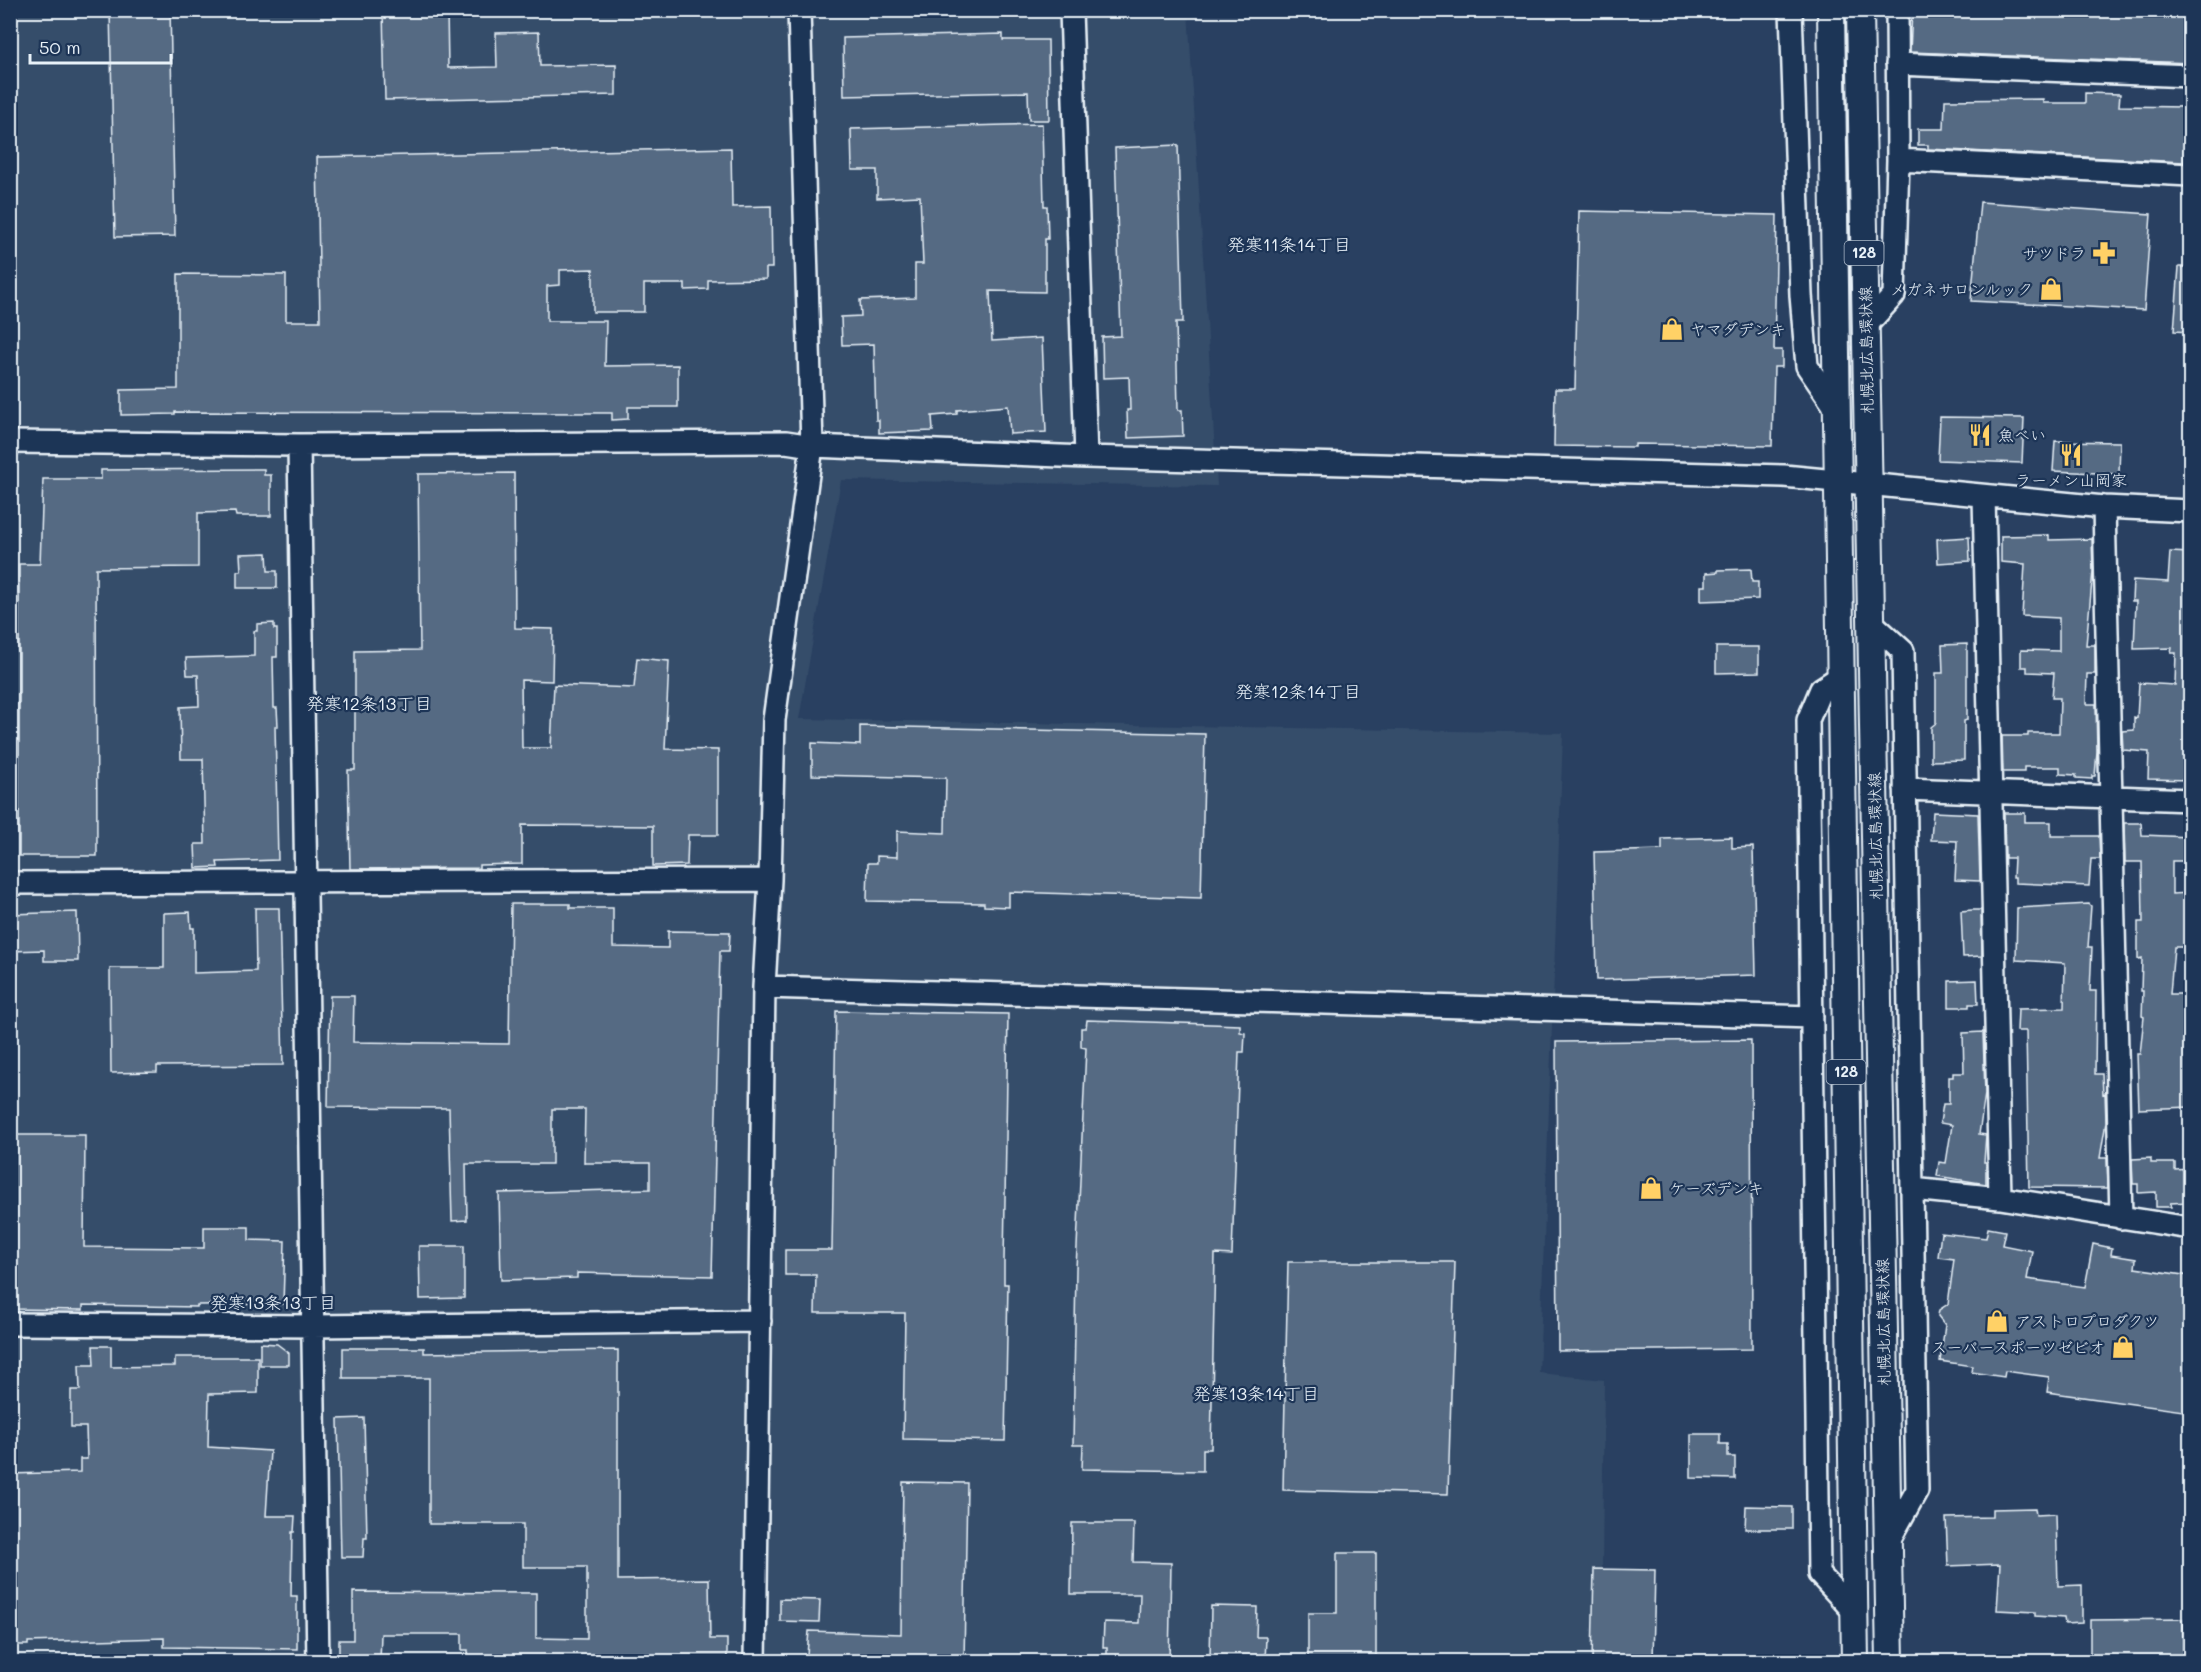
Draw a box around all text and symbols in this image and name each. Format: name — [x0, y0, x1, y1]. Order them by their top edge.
scale bar — [30, 27, 171, 65]
text: 50 m — [39, 35, 81, 59]
district label: 発寒11条14丁目 — [1227, 232, 1351, 256]
pharmacy icon: サツドラ — [2091, 240, 2117, 266]
road number: 128 — [1844, 241, 1884, 265]
place label: サツドラ — [2022, 242, 2086, 263]
shop icon: メガネサロンルック — [2038, 276, 2064, 302]
place label: メガネサロンルック — [1890, 278, 2033, 299]
street label: 札幌北広島環状線 — [1854, 286, 1877, 414]
shop icon: ヤマダデンキ — [1659, 316, 1685, 342]
place label: ヤマダデンキ — [1690, 318, 1786, 339]
restaurant icon: 魚べい — [1967, 422, 1993, 448]
place label: 魚べい — [1998, 424, 2046, 445]
restaurant icon: ラーメン山岡家 — [2058, 442, 2084, 468]
place label: ラーメン山岡家 — [2015, 469, 2127, 490]
district label: 発寒12条14丁目 — [1235, 679, 1361, 703]
district label: 発寒12条13丁目 — [306, 691, 432, 715]
street label: 札幌北広島環状線 — [1863, 772, 1886, 900]
road number: 128 — [1826, 1060, 1866, 1084]
shop icon: ケーズデンキ — [1638, 1175, 1664, 1201]
place label: ケーズデンキ — [1669, 1177, 1764, 1198]
street label: 札幌北広島環状線 — [1871, 1258, 1894, 1386]
district label: 発寒13条13丁目 — [209, 1290, 337, 1314]
shop icon: アストロプロダクツ — [1984, 1308, 2010, 1334]
place label: アストロプロダクツ — [2015, 1310, 2159, 1331]
shop icon: スーパースポーツゼビオ — [2110, 1334, 2136, 1360]
place label: スーパースポーツゼビオ — [1931, 1336, 2105, 1357]
district label: 発寒13条14丁目 — [1192, 1381, 1320, 1405]

